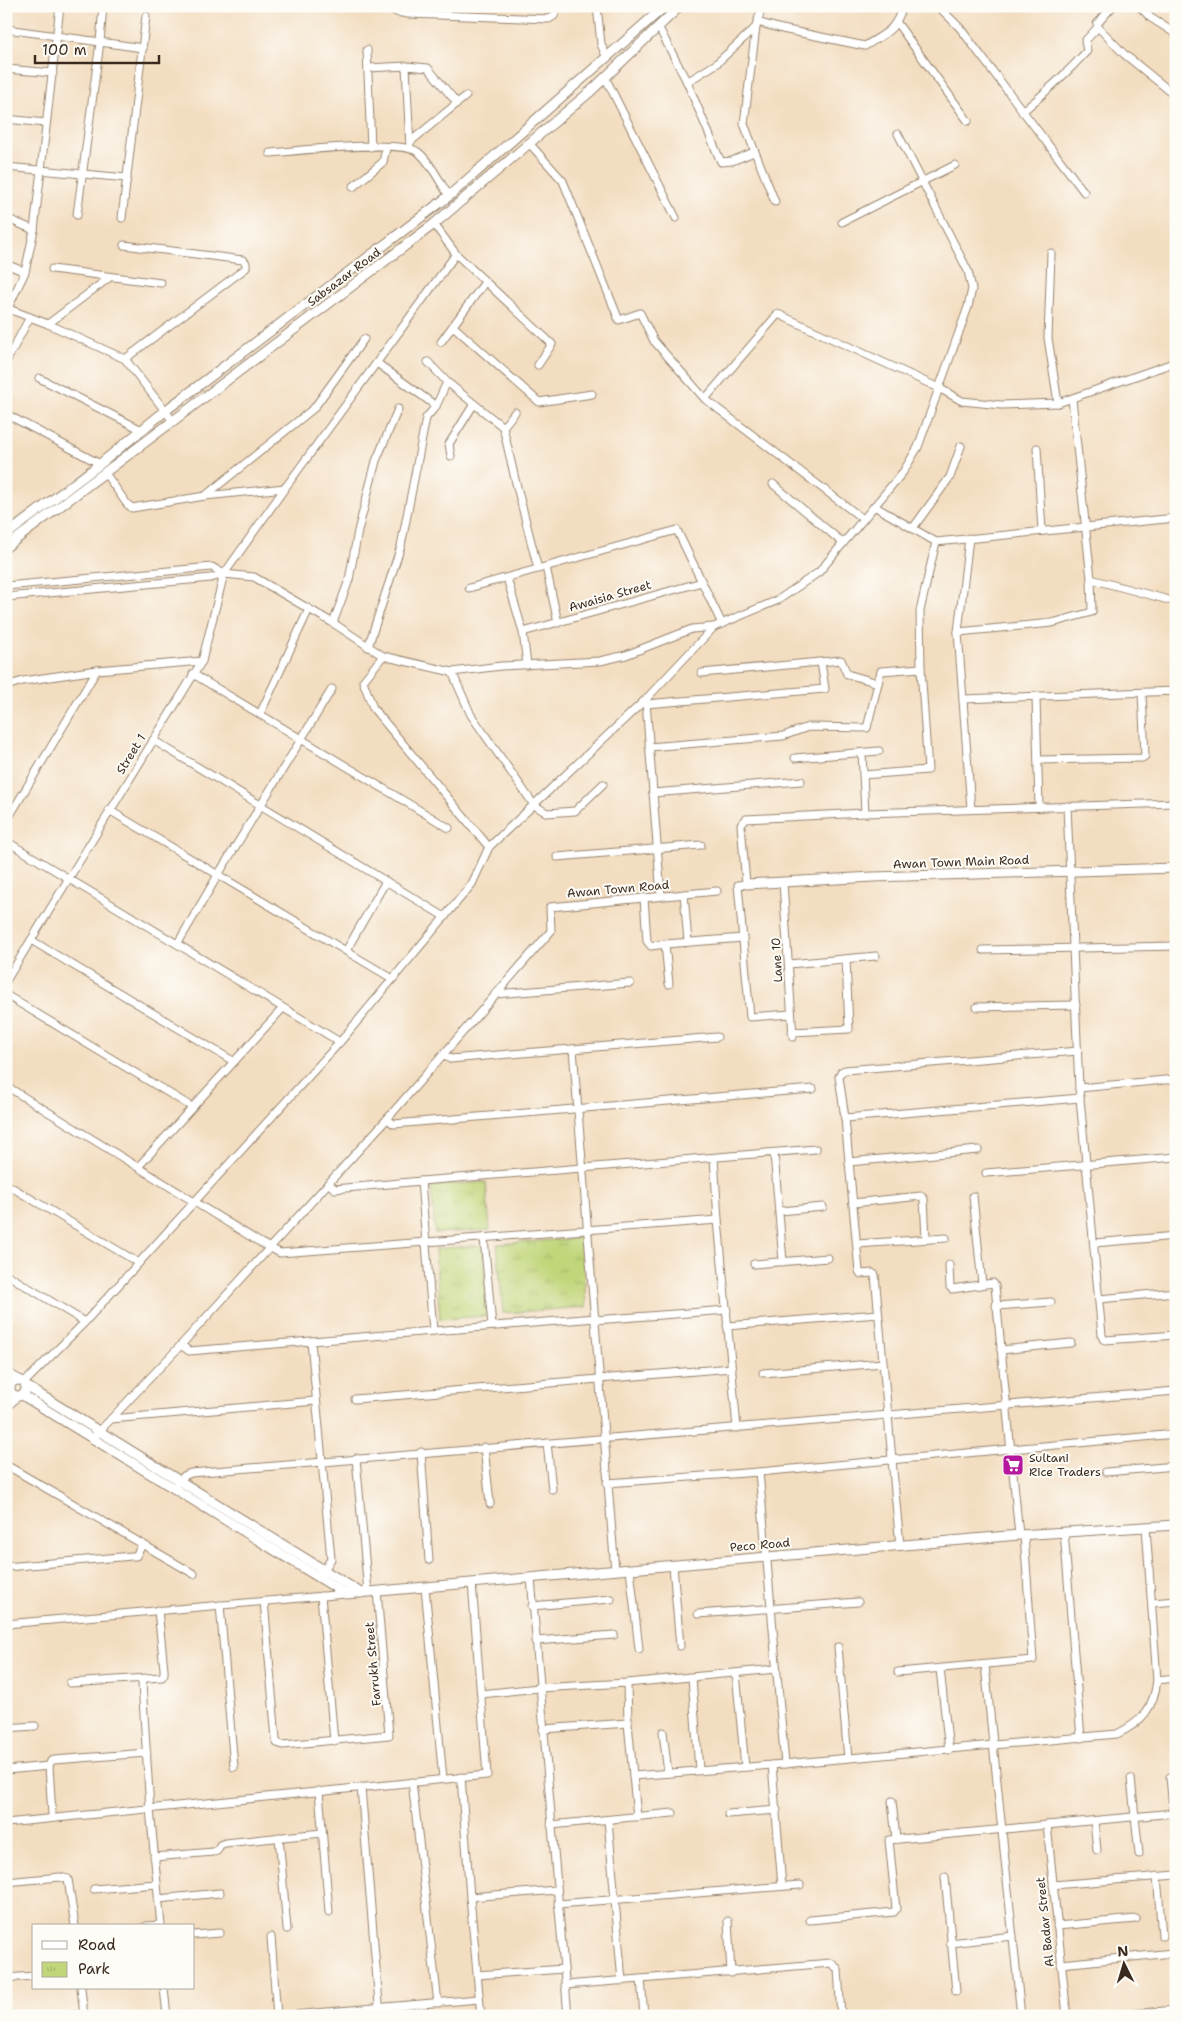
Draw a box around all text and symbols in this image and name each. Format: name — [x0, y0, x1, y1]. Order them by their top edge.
scale bar — [35, 32, 159, 64]
text: 100 m — [42, 40, 87, 60]
street label: Sabsazar Road — [304, 244, 384, 310]
street label: Awaisia Street — [567, 577, 653, 615]
street label: Street 1 — [112, 731, 150, 777]
street label: Awan Town Main Road — [893, 852, 1030, 872]
street label: Awan Town Road — [566, 877, 670, 901]
street label: Lane 10 — [768, 937, 786, 983]
place label: Sultani Rice Traders — [1029, 1450, 1101, 1480]
supermarket icon: Sultani Rice Traders — [1001, 1453, 1025, 1477]
street label: Peco Road — [729, 1534, 791, 1556]
street label: Farrukh Street — [361, 1621, 385, 1707]
street label: Al Badar Street — [1032, 1876, 1058, 1968]
legend — [32, 1924, 195, 1990]
text: Road — [78, 1935, 116, 1955]
north arrow — [1100, 1940, 1150, 1990]
text: N — [1117, 1942, 1129, 1960]
text: Park — [78, 1959, 110, 1979]

